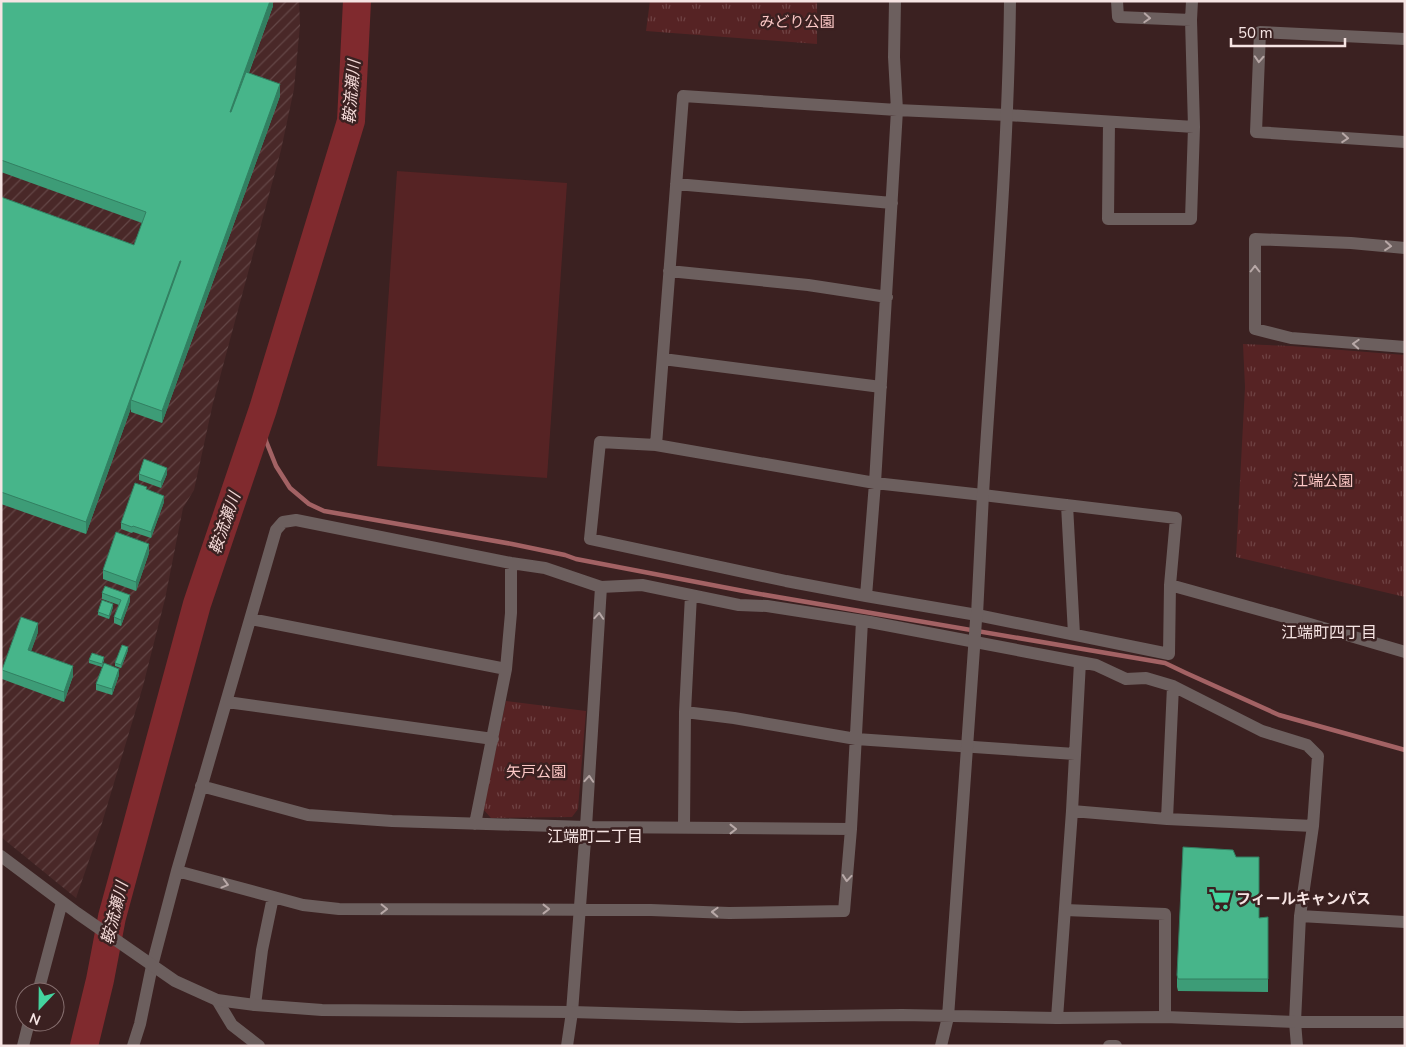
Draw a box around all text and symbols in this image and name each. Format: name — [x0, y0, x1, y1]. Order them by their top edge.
park label: みどり公園 — [759, 12, 835, 32]
one-way arrow — [1143, 13, 1151, 23]
scale bar — [1231, 15, 1345, 47]
text: 50 m — [1238, 23, 1273, 43]
one-way arrow — [1254, 55, 1264, 63]
water label: 鞍流瀬川 — [338, 57, 366, 125]
one-way arrow — [1341, 132, 1349, 143]
one-way arrow — [1384, 241, 1392, 252]
one-way arrow — [1250, 265, 1260, 272]
one-way arrow — [1352, 338, 1360, 349]
park label: 江端公園 — [1293, 471, 1353, 491]
water label: 鞍流瀬川 — [204, 488, 246, 557]
one-way arrow — [594, 612, 605, 620]
district label: 江端町四丁目 — [1281, 622, 1377, 644]
park label: 矢戸公園 — [506, 762, 566, 782]
one-way arrow — [584, 774, 595, 782]
one-way arrow — [729, 823, 737, 834]
district label: 江端町二丁目 — [547, 826, 643, 848]
one-way arrow — [842, 874, 853, 882]
water label: 鞍流瀬川 — [97, 878, 134, 947]
one-way arrow — [220, 878, 229, 889]
supermarket icon: フィールキャンパス — [1207, 886, 1233, 912]
place label: フィールキャンパス — [1236, 889, 1371, 909]
one-way arrow — [380, 904, 388, 914]
one-way arrow — [543, 904, 551, 914]
one-way arrow — [710, 907, 718, 918]
north arrow — [15, 982, 65, 1032]
text: N — [27, 1008, 44, 1029]

